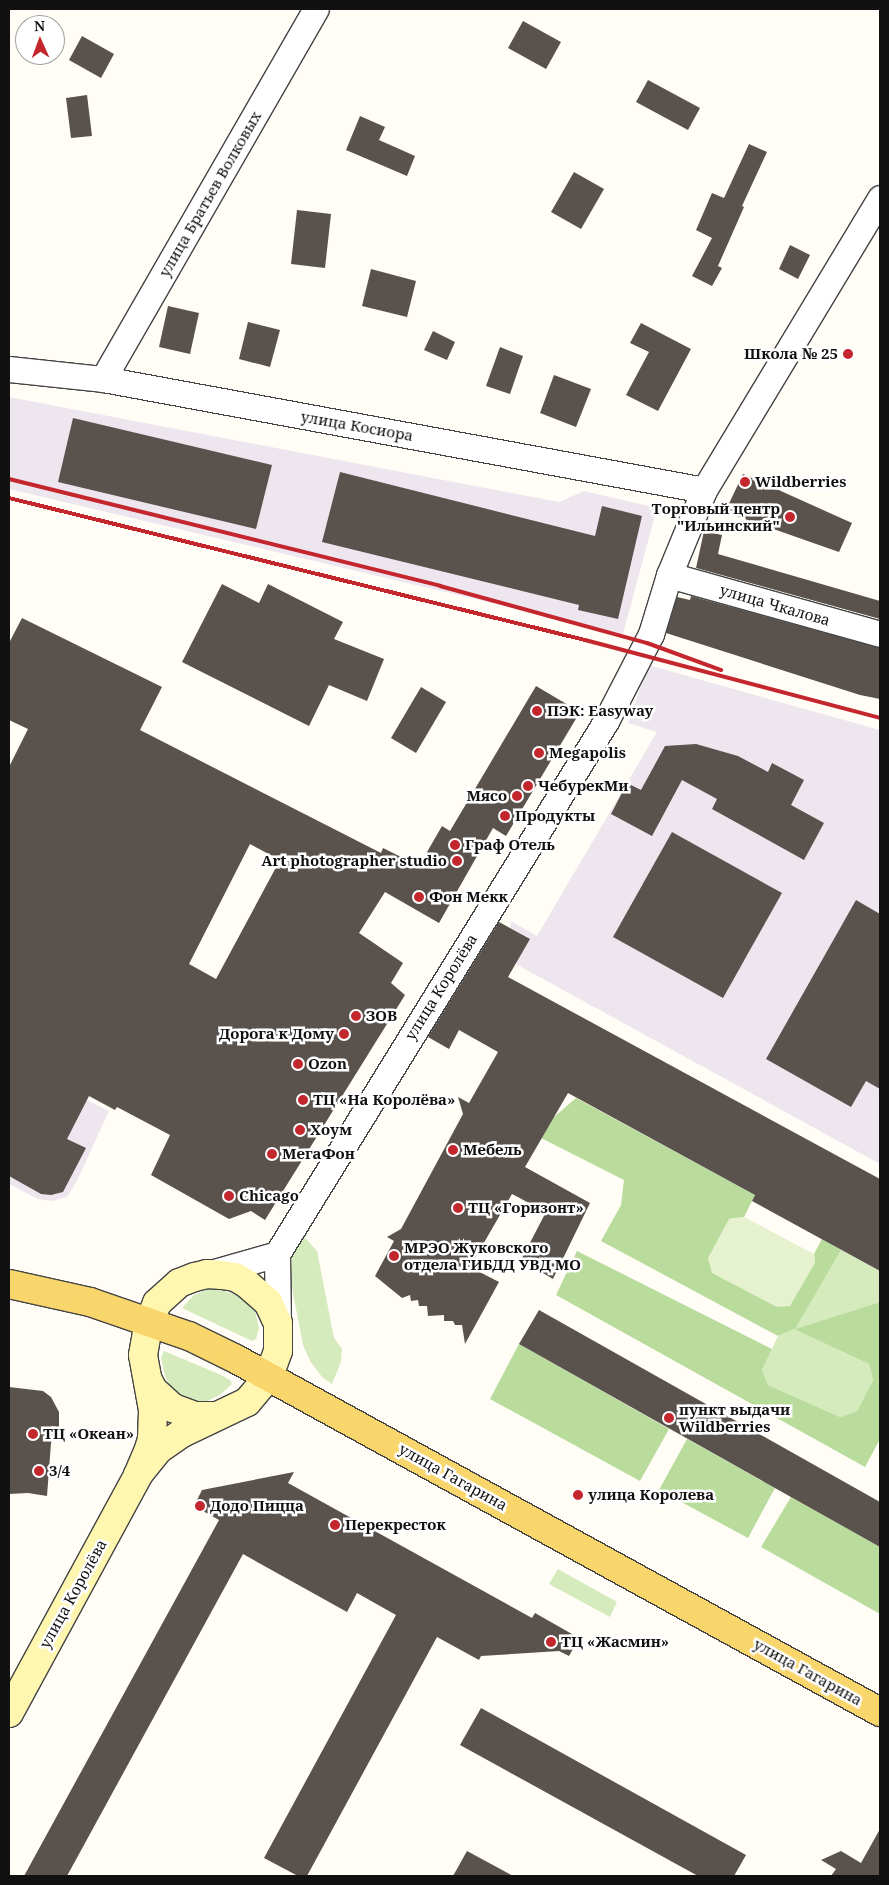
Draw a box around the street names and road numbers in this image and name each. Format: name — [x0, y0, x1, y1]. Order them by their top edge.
street label: улица Братьев Волковых — [155, 108, 265, 280]
street label: улица Косиора — [299, 407, 415, 445]
street label: улица Чкалова — [718, 581, 832, 629]
street label: улица Королёва — [401, 931, 481, 1043]
street label: улица Гагарина — [396, 1440, 510, 1514]
street label: улица Королёва — [36, 1536, 110, 1652]
street label: улица Гагарина — [751, 1635, 865, 1709]

